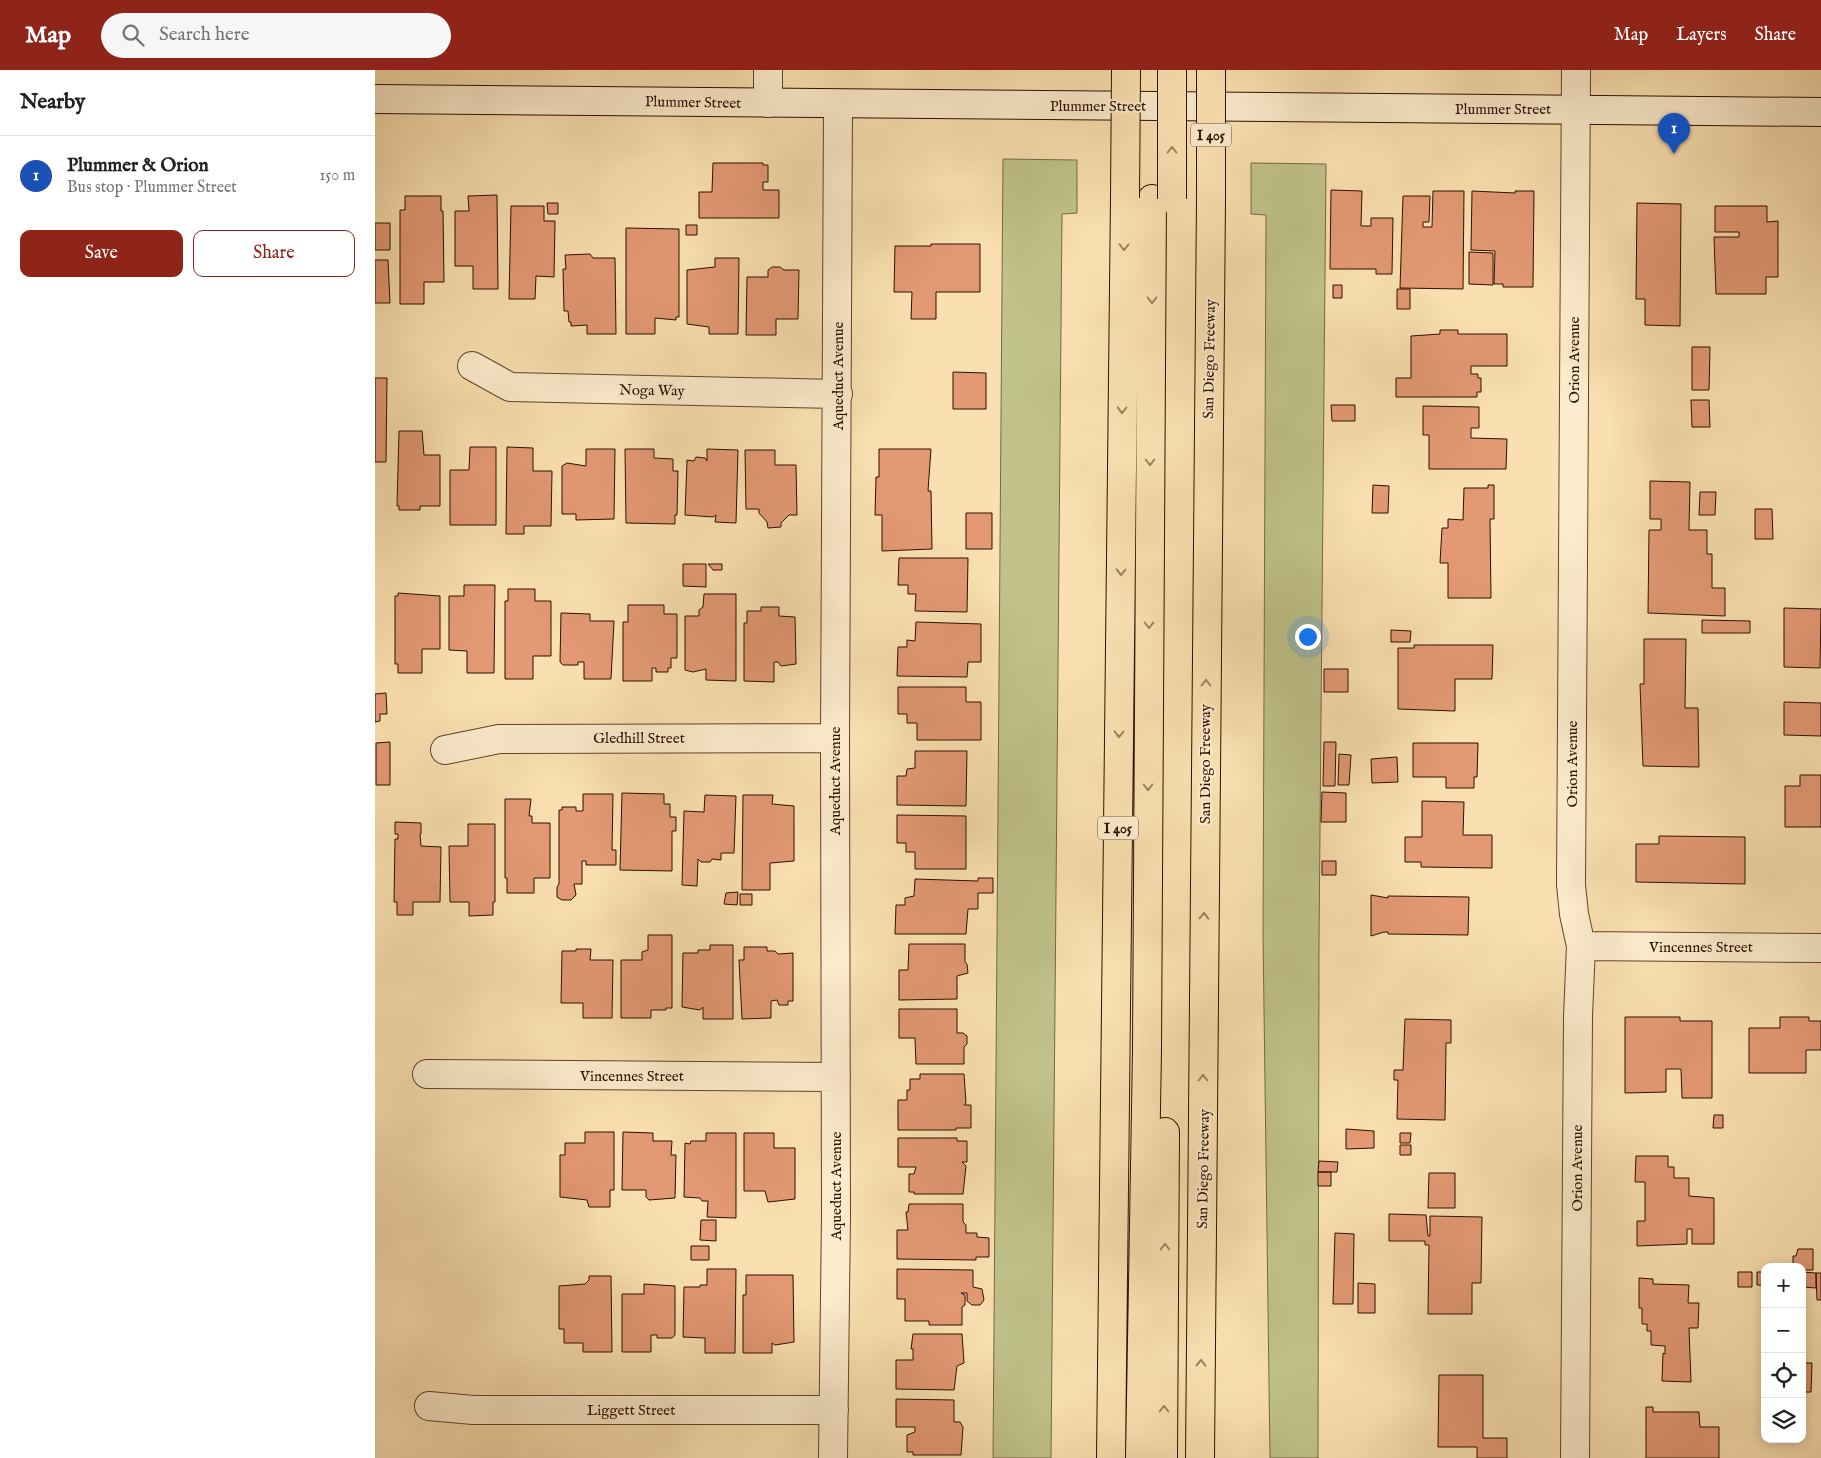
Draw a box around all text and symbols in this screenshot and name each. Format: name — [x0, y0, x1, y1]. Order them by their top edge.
search box — [101, 13, 451, 58]
text: Map — [25, 20, 71, 51]
icon: search — [119, 21, 147, 49]
text: Search here — [159, 23, 250, 47]
text: Map — [1614, 24, 1648, 47]
text: Layers — [1676, 24, 1727, 47]
text: Share — [1755, 24, 1796, 47]
text: Nearby — [20, 89, 85, 116]
street label: Plummer Street — [645, 92, 741, 113]
street label: Plummer Street — [1050, 97, 1146, 116]
street label: Plummer Street — [1455, 100, 1551, 119]
pin: 1 — [1658, 113, 1690, 154]
road number: I 405 — [1191, 124, 1231, 146]
one-way arrow — [1167, 146, 1177, 154]
text: Plummer & Orion — [67, 154, 209, 178]
text: 1 — [33, 166, 39, 186]
text: 150 m — [320, 166, 355, 186]
text: Bus stop · Plummer Street — [67, 178, 237, 198]
button: Save — [20, 230, 183, 277]
button: Share — [193, 230, 355, 277]
one-way arrow — [1119, 244, 1129, 251]
one-way arrow — [1147, 296, 1157, 304]
street label: San Diego Freeway — [1199, 298, 1220, 419]
street label: Orion Avenue — [1565, 316, 1584, 404]
street label: Aqueduct Avenue — [829, 322, 848, 431]
street label: Noga Way — [619, 380, 686, 401]
one-way arrow — [1117, 406, 1127, 414]
one-way arrow — [1145, 459, 1155, 467]
one-way arrow — [1116, 568, 1126, 576]
one-way arrow — [1144, 622, 1154, 629]
your location — [1295, 624, 1321, 650]
one-way arrow — [1201, 679, 1211, 686]
street label: San Diego Freeway — [1196, 703, 1215, 824]
street label: Orion Avenue — [1563, 720, 1582, 808]
street label: Aqueduct Avenue — [826, 727, 845, 836]
street label: Gledhill Street — [593, 729, 685, 748]
one-way arrow — [1114, 731, 1124, 739]
one-way arrow — [1143, 784, 1153, 792]
road number: I 405 — [1098, 816, 1138, 840]
one-way arrow — [1199, 911, 1209, 919]
street label: Vincennes Street — [1648, 938, 1753, 957]
street label: Vincennes Street — [579, 1067, 684, 1086]
one-way arrow — [1198, 1074, 1208, 1082]
street label: San Diego Freeway — [1193, 1108, 1214, 1229]
street label: Orion Avenue — [1568, 1124, 1587, 1212]
street label: Aqueduct Avenue — [827, 1132, 846, 1241]
one-way arrow — [1160, 1243, 1170, 1250]
map controls — [1761, 1263, 1806, 1443]
button: + — [1761, 1263, 1806, 1308]
button: − — [1761, 1308, 1806, 1353]
button: locate — [1761, 1353, 1806, 1398]
one-way arrow — [1196, 1359, 1206, 1366]
button: layers — [1761, 1398, 1806, 1443]
street label: Liggett Street — [587, 1401, 675, 1420]
one-way arrow — [1159, 1405, 1169, 1413]

